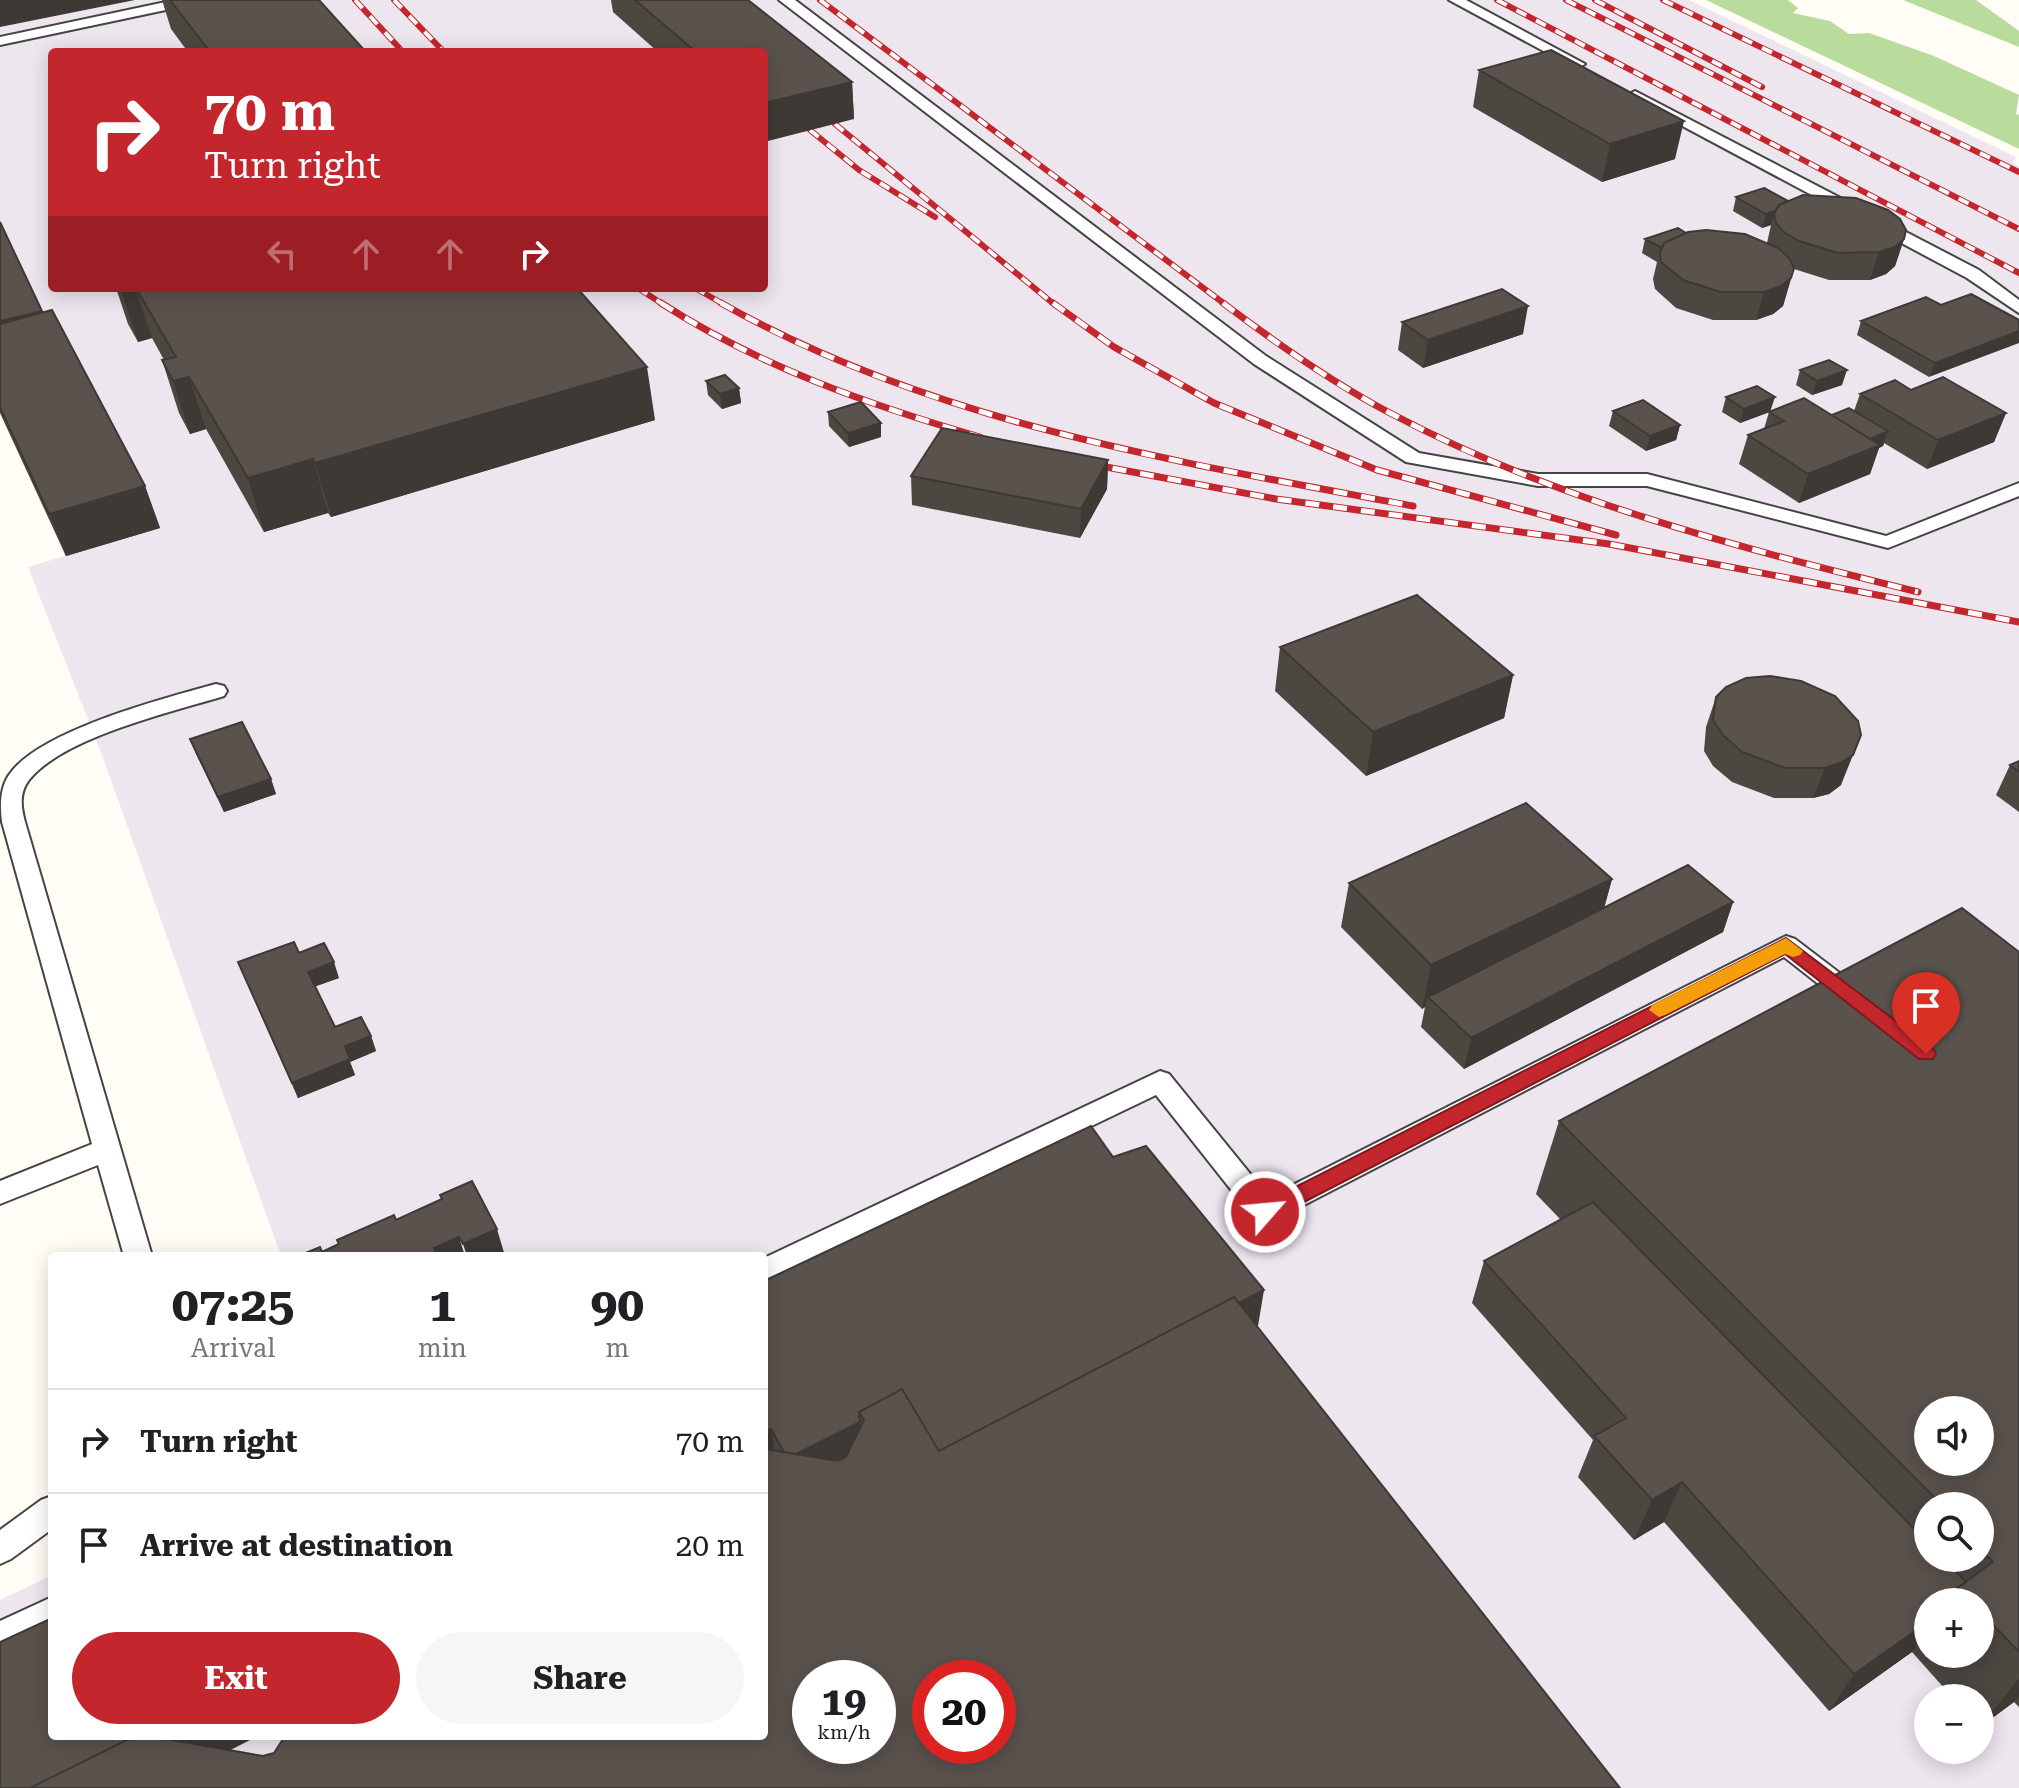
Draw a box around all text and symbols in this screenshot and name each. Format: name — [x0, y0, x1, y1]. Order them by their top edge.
text: 70 m — [204, 78, 335, 144]
icon: right — [72, 80, 176, 184]
text: Turn right — [204, 145, 381, 187]
icon: left — [260, 232, 304, 276]
icon: ahead — [344, 232, 388, 276]
icon: ahead — [428, 232, 472, 276]
icon: right — [512, 232, 556, 276]
pin — [1892, 972, 1960, 1054]
icon: arrive — [1904, 984, 1948, 1028]
position arrow — [1223, 1170, 1307, 1254]
text: 07:25 — [172, 1277, 294, 1333]
text: 1 — [429, 1277, 456, 1333]
text: 90 — [590, 1277, 644, 1333]
text: Arrival — [191, 1333, 275, 1363]
text: min — [418, 1333, 467, 1363]
text: m — [606, 1333, 629, 1363]
map controls — [1914, 1396, 1994, 1764]
button: sound — [1914, 1396, 1994, 1476]
icon: right — [72, 1419, 116, 1463]
text: Turn right — [140, 1424, 297, 1459]
text: 70 m — [675, 1424, 744, 1459]
button: search — [1914, 1492, 1994, 1572]
icon: arrive — [72, 1523, 116, 1567]
text: Arrive at destination — [140, 1528, 453, 1563]
text: 20 m — [675, 1528, 744, 1563]
button: + — [1914, 1588, 1994, 1668]
button: Exit — [72, 1632, 400, 1724]
button: Share — [416, 1632, 744, 1724]
speed limit sign: 20 — [912, 1660, 1016, 1764]
text: 19 — [822, 1678, 866, 1725]
button: − — [1914, 1684, 1994, 1764]
text: km/h — [817, 1720, 871, 1744]

